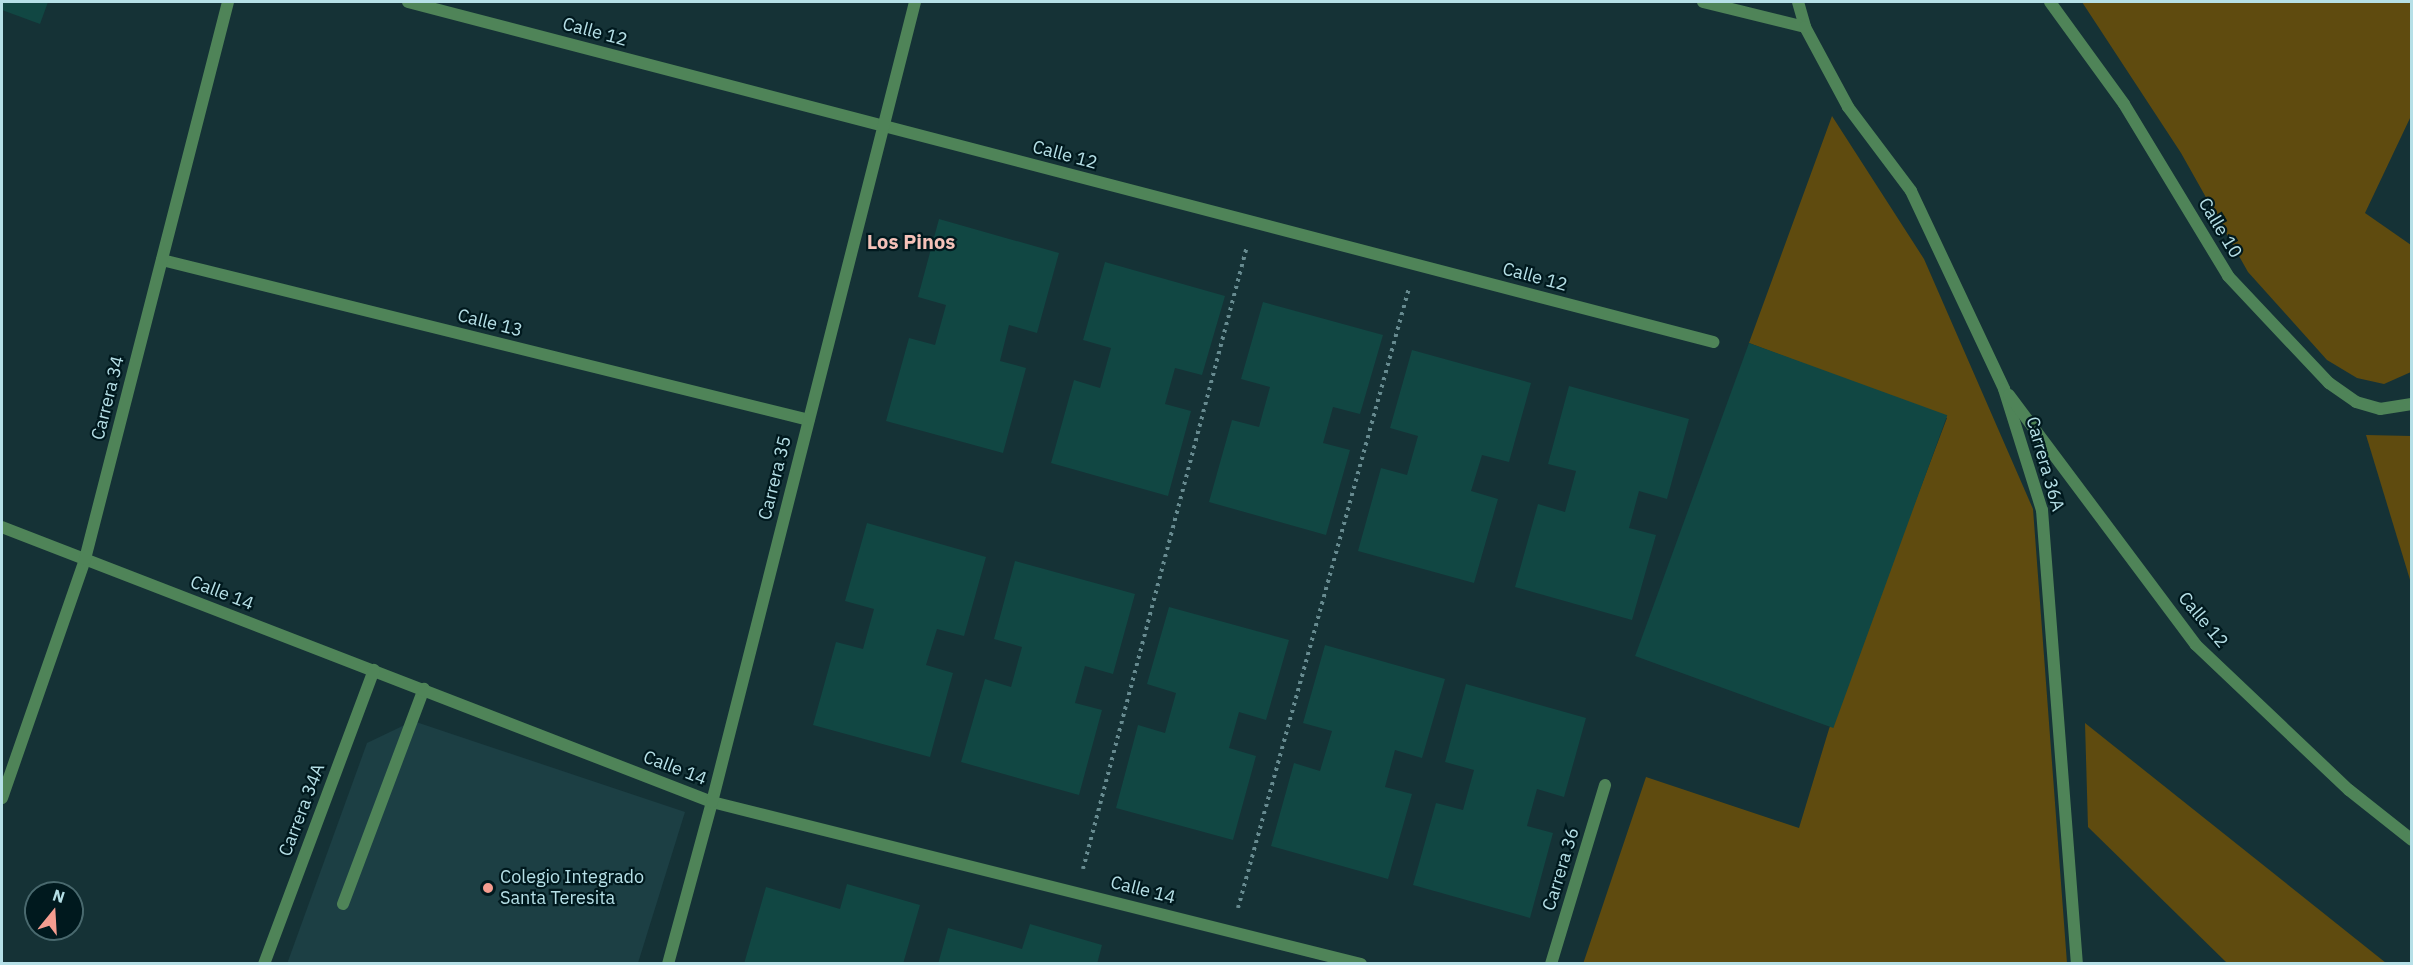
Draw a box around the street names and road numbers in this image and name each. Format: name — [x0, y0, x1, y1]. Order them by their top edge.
street label: Calle 12 — [560, 13, 630, 51]
street label: Calle 12 — [1030, 136, 1100, 174]
street label: Calle 10 — [2194, 194, 2246, 262]
street label: Calle 12 — [1500, 258, 1570, 296]
street label: Calle 13 — [455, 305, 525, 341]
street label: Carrera 34 — [87, 354, 129, 442]
street label: Carrera 36A — [2021, 414, 2069, 514]
street label: Carrera 35 — [754, 434, 796, 522]
street label: Calle 14 — [187, 571, 257, 615]
street label: Calle 12 — [2173, 588, 2233, 652]
street label: Calle 14 — [640, 746, 710, 790]
street label: Carrera 34A — [274, 761, 330, 859]
street label: Carrera 36 — [1538, 825, 1584, 913]
street label: Calle 14 — [1108, 872, 1178, 908]

